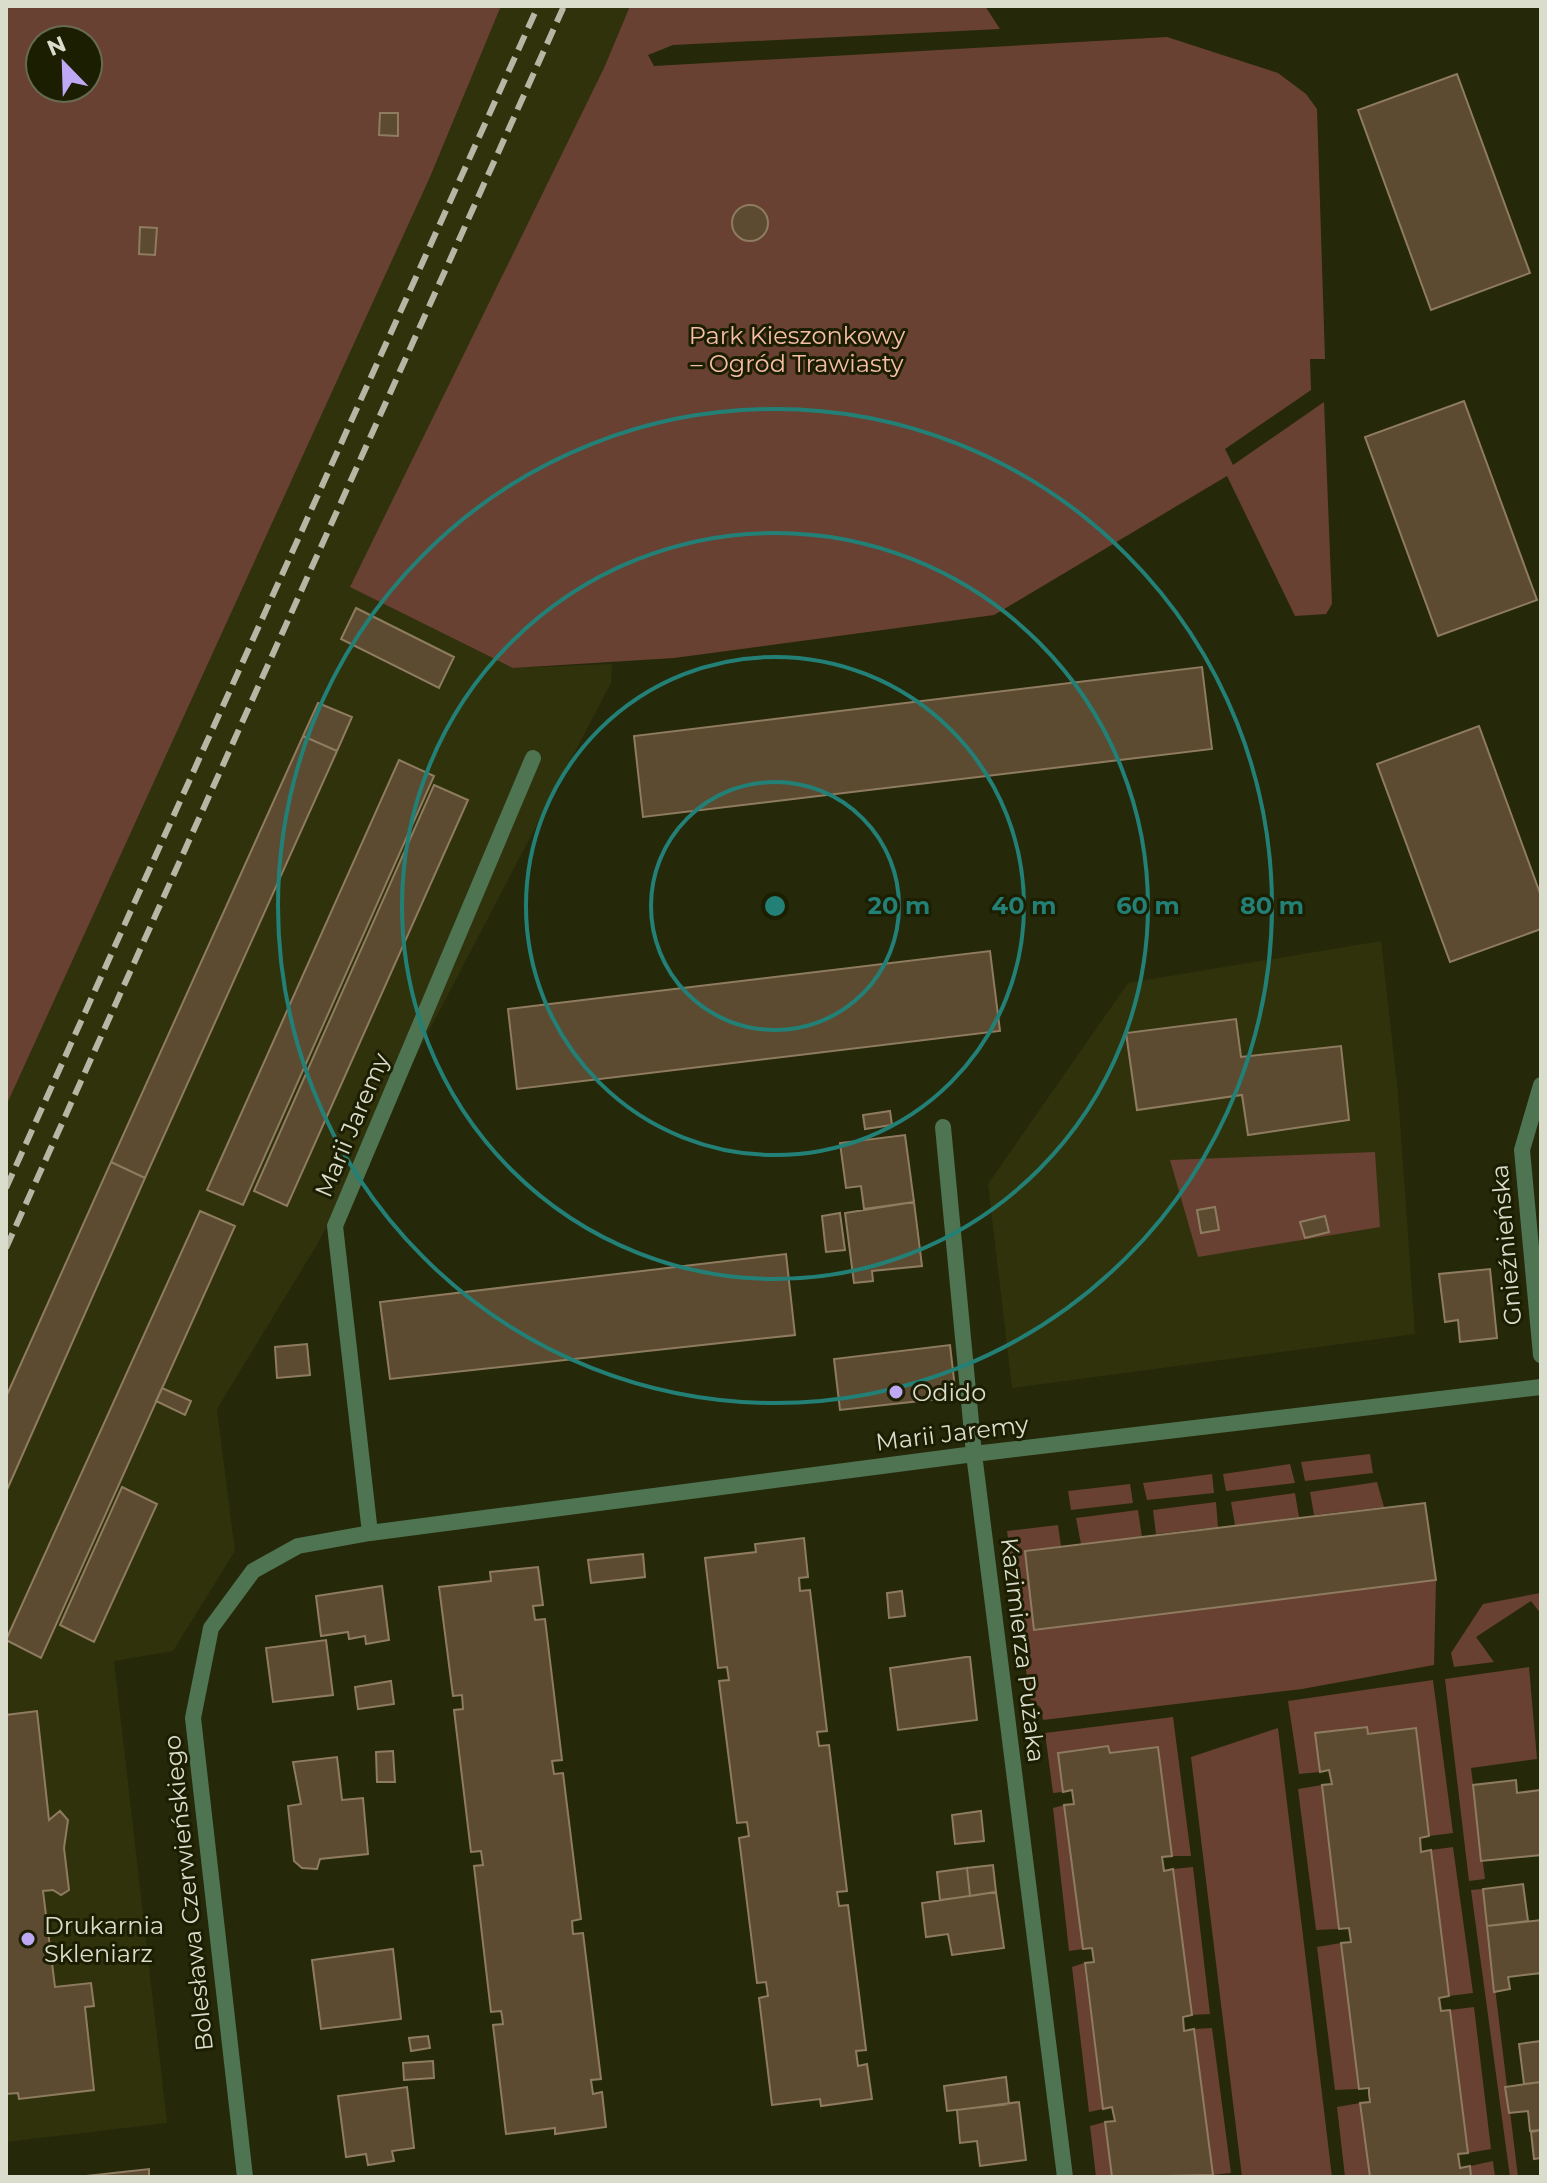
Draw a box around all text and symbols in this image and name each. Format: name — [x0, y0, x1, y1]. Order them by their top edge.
north arrow — [24, 24, 104, 104]
text: N — [43, 30, 70, 62]
park label: Park Kieszonkowy – Ogród Trawiasty — [689, 321, 905, 378]
text: 20 m — [868, 891, 930, 920]
text: 40 m — [992, 891, 1056, 920]
text: 60 m — [1116, 891, 1180, 920]
text: 80 m — [1240, 891, 1304, 920]
centre of rings — [761, 892, 789, 920]
street label: Marii Jaremy — [309, 1049, 395, 1201]
street label: Gnieźnieńska — [1485, 1163, 1527, 1327]
place label: Odido — [912, 1378, 986, 1407]
marker: Odido — [887, 1383, 905, 1401]
street label: Marii Jaremy — [874, 1409, 1030, 1457]
street label: Kazimierza Pużaka — [995, 1536, 1051, 1764]
street label: Bolesława Czerwieńskiego — [157, 1734, 219, 2052]
place label: Drukarnia Skleniarz — [44, 1911, 164, 1968]
marker: Drukarnia Skleniarz — [19, 1930, 37, 1948]

